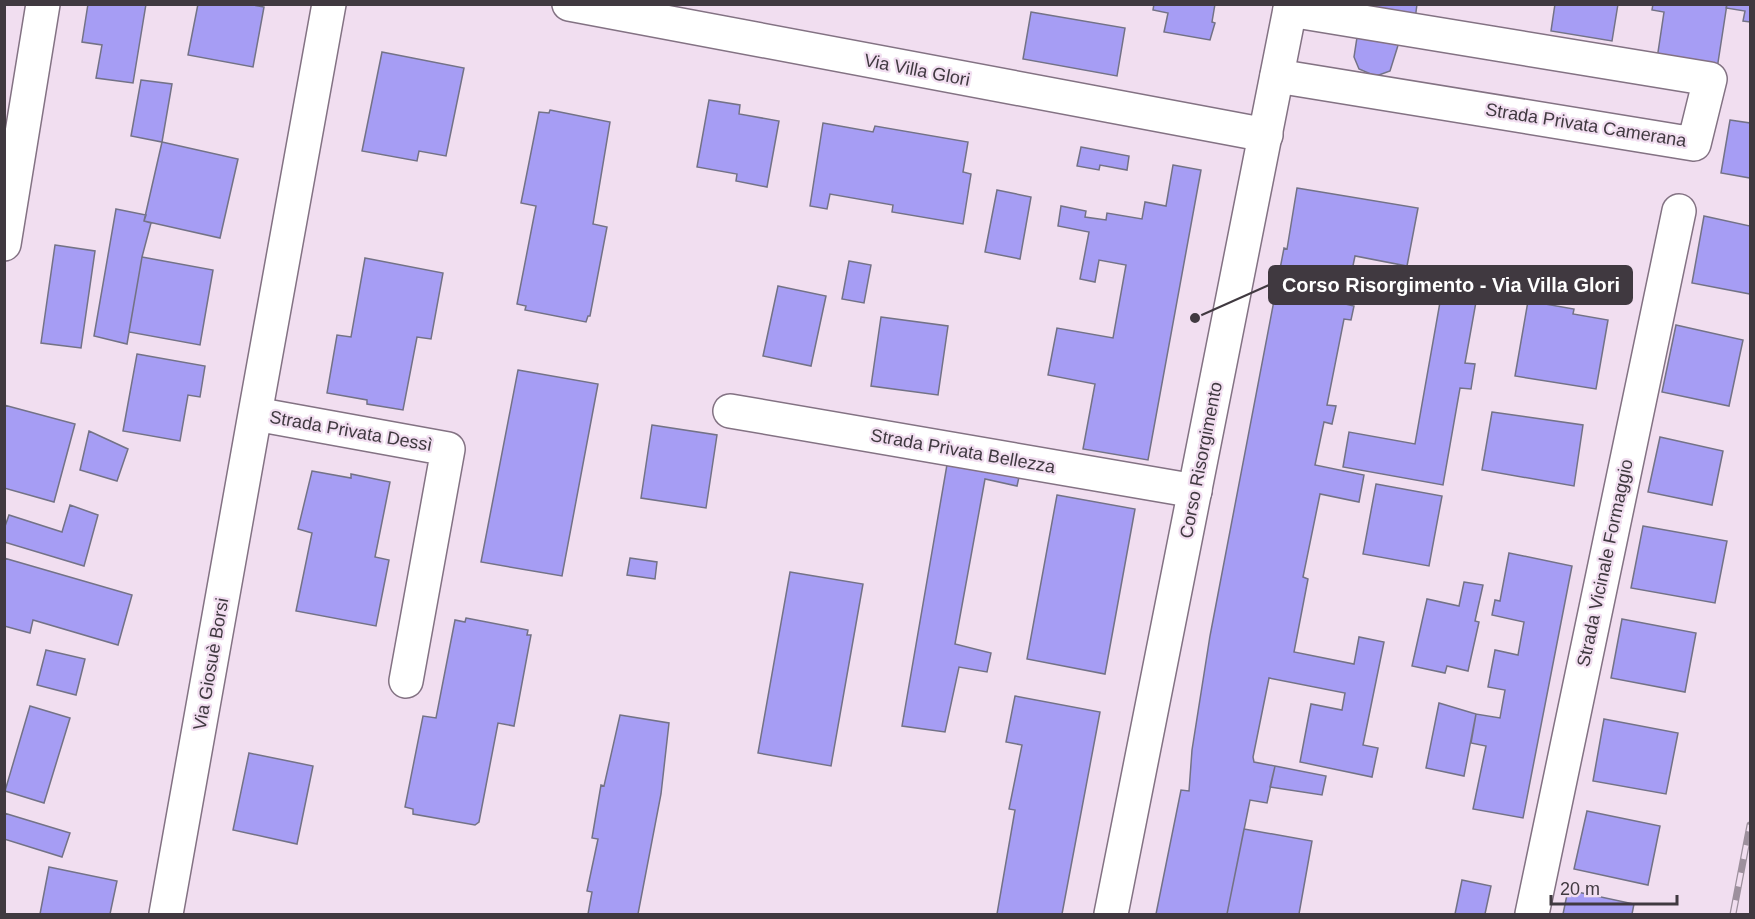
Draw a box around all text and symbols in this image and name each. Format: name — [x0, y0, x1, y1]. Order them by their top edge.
street label: Via Villa Glori — [862, 50, 972, 90]
street label: Strada Privata Camerana — [1484, 99, 1689, 151]
callout: Corso Risorgimento - Via Villa Glori — [1269, 266, 1632, 304]
text: Corso Risorgimento - Via Villa Glori — [1282, 274, 1620, 296]
street label: Corso Risorgimento — [1176, 380, 1226, 540]
street label: Strada Privata Dessì — [268, 407, 434, 455]
street label: Strada Privata Bellezza — [869, 425, 1058, 477]
street label: Strada Vicinale Formaggio — [1573, 457, 1637, 669]
street label: Via Giosuè Borsi — [190, 596, 232, 732]
scale bar — [1551, 868, 1677, 906]
text: 20 m — [1560, 879, 1600, 899]

